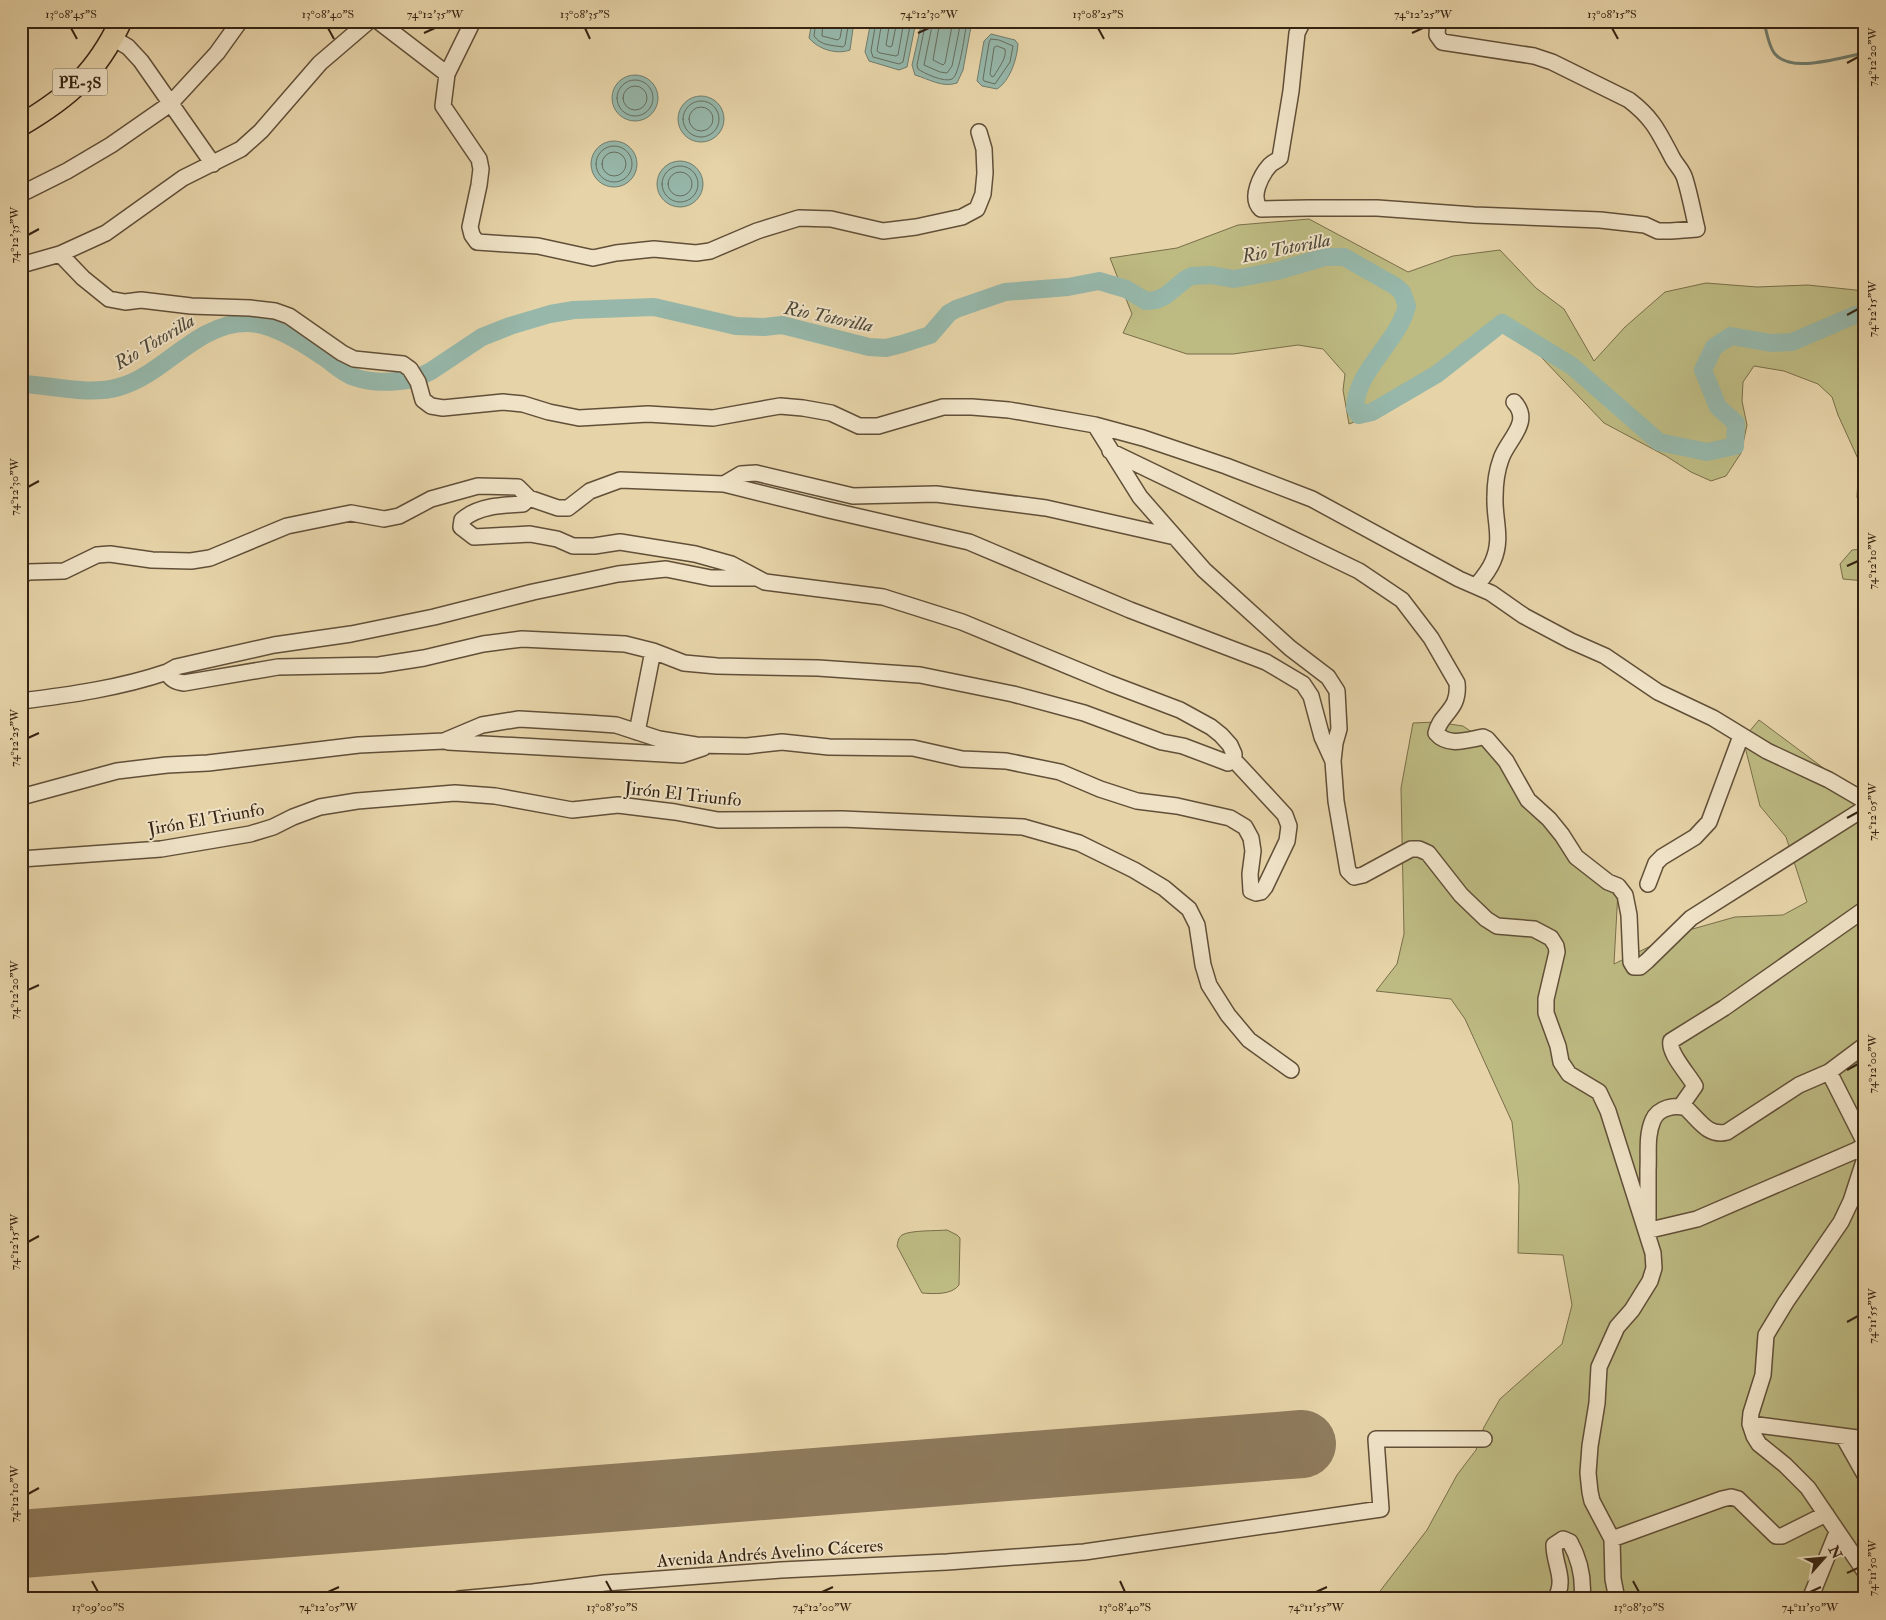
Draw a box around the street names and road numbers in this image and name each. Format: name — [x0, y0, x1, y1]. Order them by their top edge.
road number: PE-3S — [52, 68, 108, 95]
street label: Jirón El Triunfo — [622, 777, 743, 812]
street label: Jirón El Triunfo — [145, 798, 266, 841]
street label: Avenida Andrés Avelino Cáceres — [655, 1534, 884, 1573]

